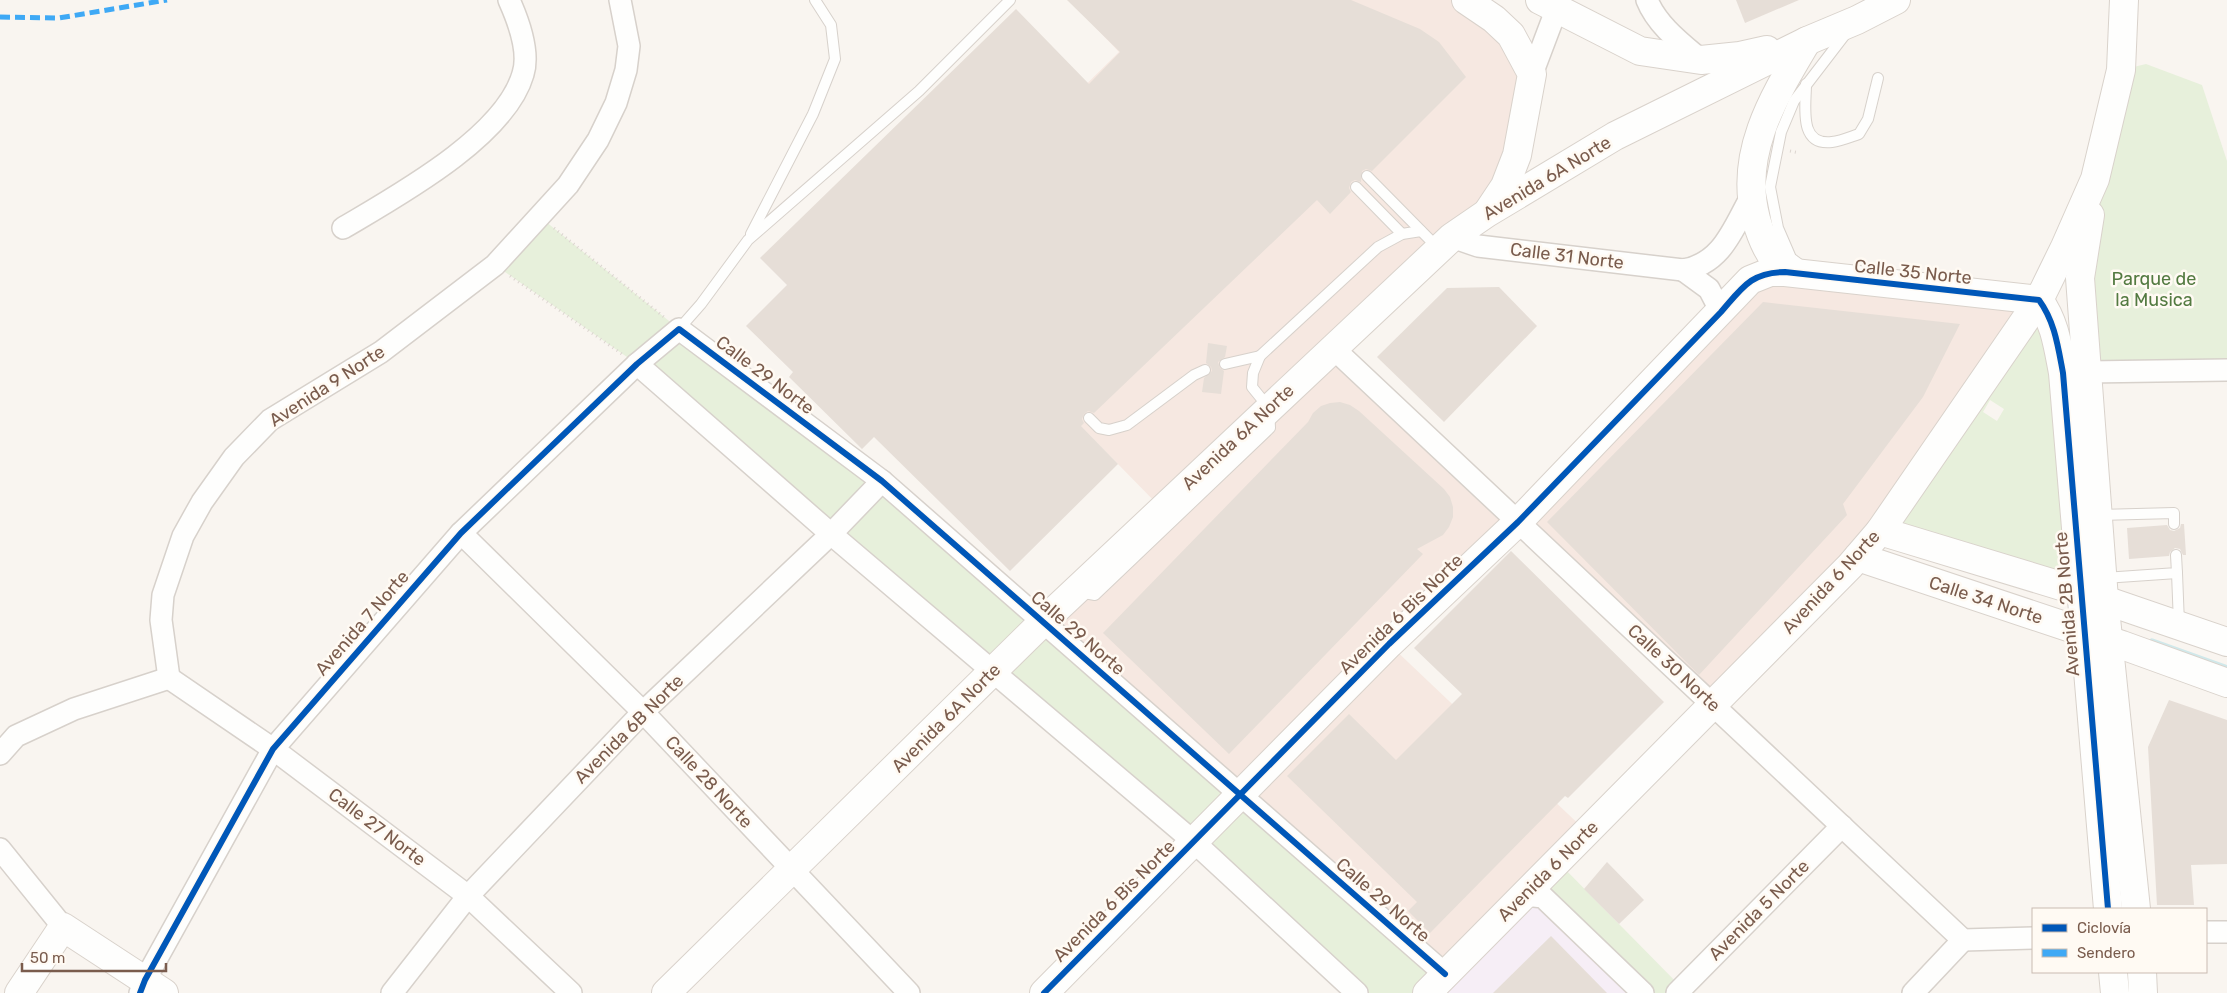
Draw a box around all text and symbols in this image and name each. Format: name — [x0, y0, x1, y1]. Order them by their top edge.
street label: Avenida 6A Norte — [1479, 131, 1615, 225]
street label: Calle 31 Norte — [1509, 238, 1625, 274]
street label: Calle 35 Norte — [1853, 255, 1973, 289]
park label: Parque de la Musica — [2112, 268, 2196, 311]
street label: Calle 29 Norte — [711, 331, 819, 419]
street label: Avenida 9 Norte — [265, 340, 389, 432]
street label: Avenida 6A Norte — [1177, 379, 1299, 495]
street label: Avenida 6 Norte — [1777, 526, 1885, 638]
street label: Avenida 2B Norte — [2050, 531, 2084, 677]
street label: Avenida 6 Bis Norte — [1335, 549, 1467, 679]
street label: Avenida 7 Norte — [310, 566, 414, 680]
street label: Calle 34 Norte — [1926, 571, 2046, 629]
street label: Calle 29 Norte — [1026, 586, 1130, 680]
street label: Calle 30 Norte — [1623, 620, 1725, 716]
street label: Avenida 6A Norte — [887, 659, 1005, 777]
street label: Avenida 6B Norte — [570, 670, 688, 788]
street label: Calle 28 Norte — [661, 731, 757, 833]
street label: Calle 27 Norte — [324, 783, 430, 871]
street label: Avenida 6 Norte — [1493, 816, 1603, 926]
street label: Avenida 6 Bis Norte — [1048, 835, 1180, 967]
street label: Calle 29 Norte — [1331, 853, 1435, 947]
street label: Avenida 5 Norte — [1704, 855, 1814, 965]
legend — [2032, 908, 2207, 973]
text: Ciclovía — [2077, 919, 2131, 937]
scale bar — [22, 940, 166, 972]
text: Sendero — [2077, 944, 2135, 962]
text: 50 m — [30, 949, 65, 967]

